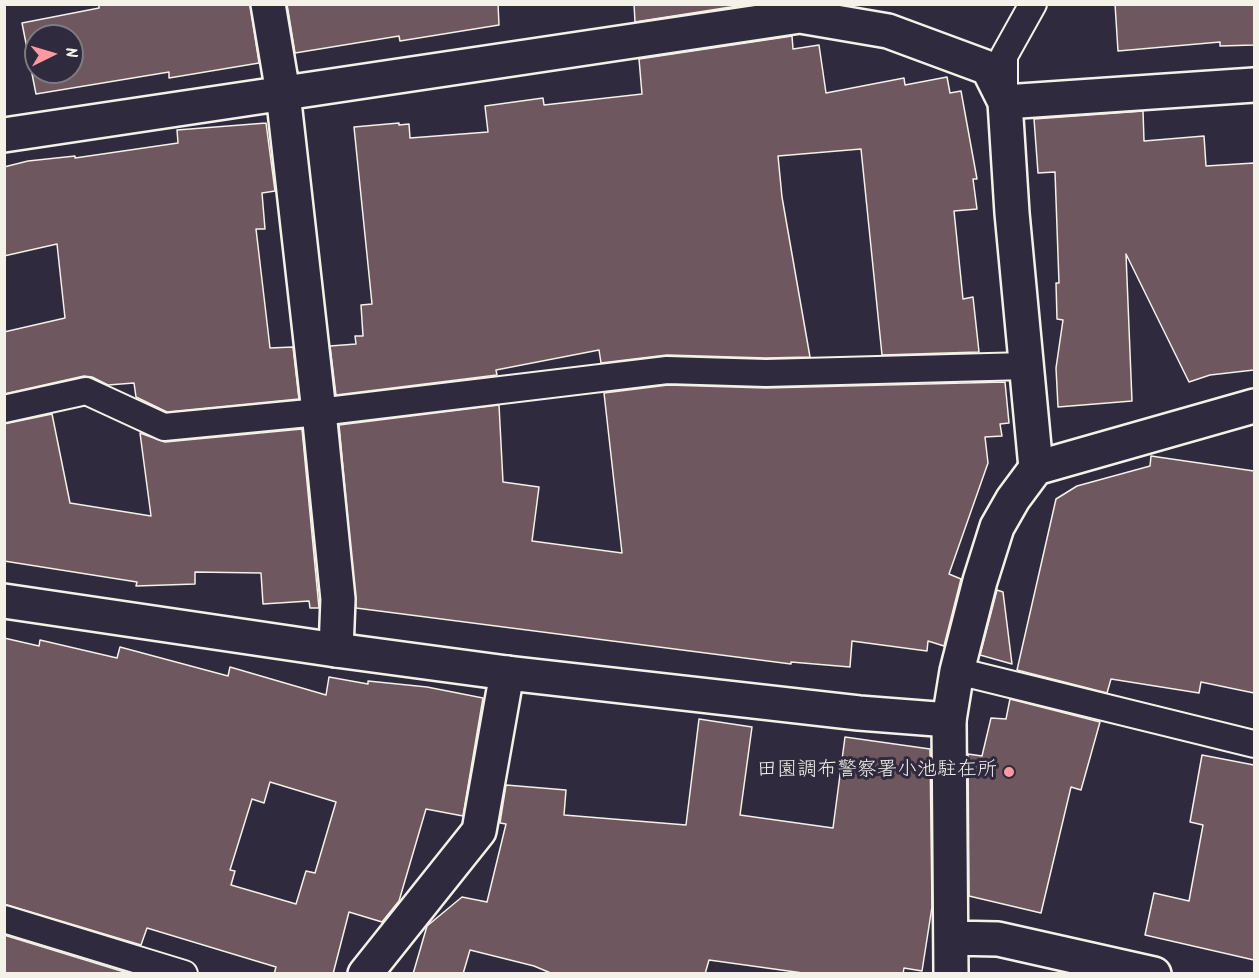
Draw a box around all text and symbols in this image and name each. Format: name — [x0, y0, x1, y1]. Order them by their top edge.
north arrow — [24, 24, 84, 84]
text: N — [58, 46, 83, 59]
place label: 田園調布警察署小池駐在所 — [757, 760, 997, 784]
marker: 田園調布警察署小池駐在所 — [1002, 765, 1016, 779]

